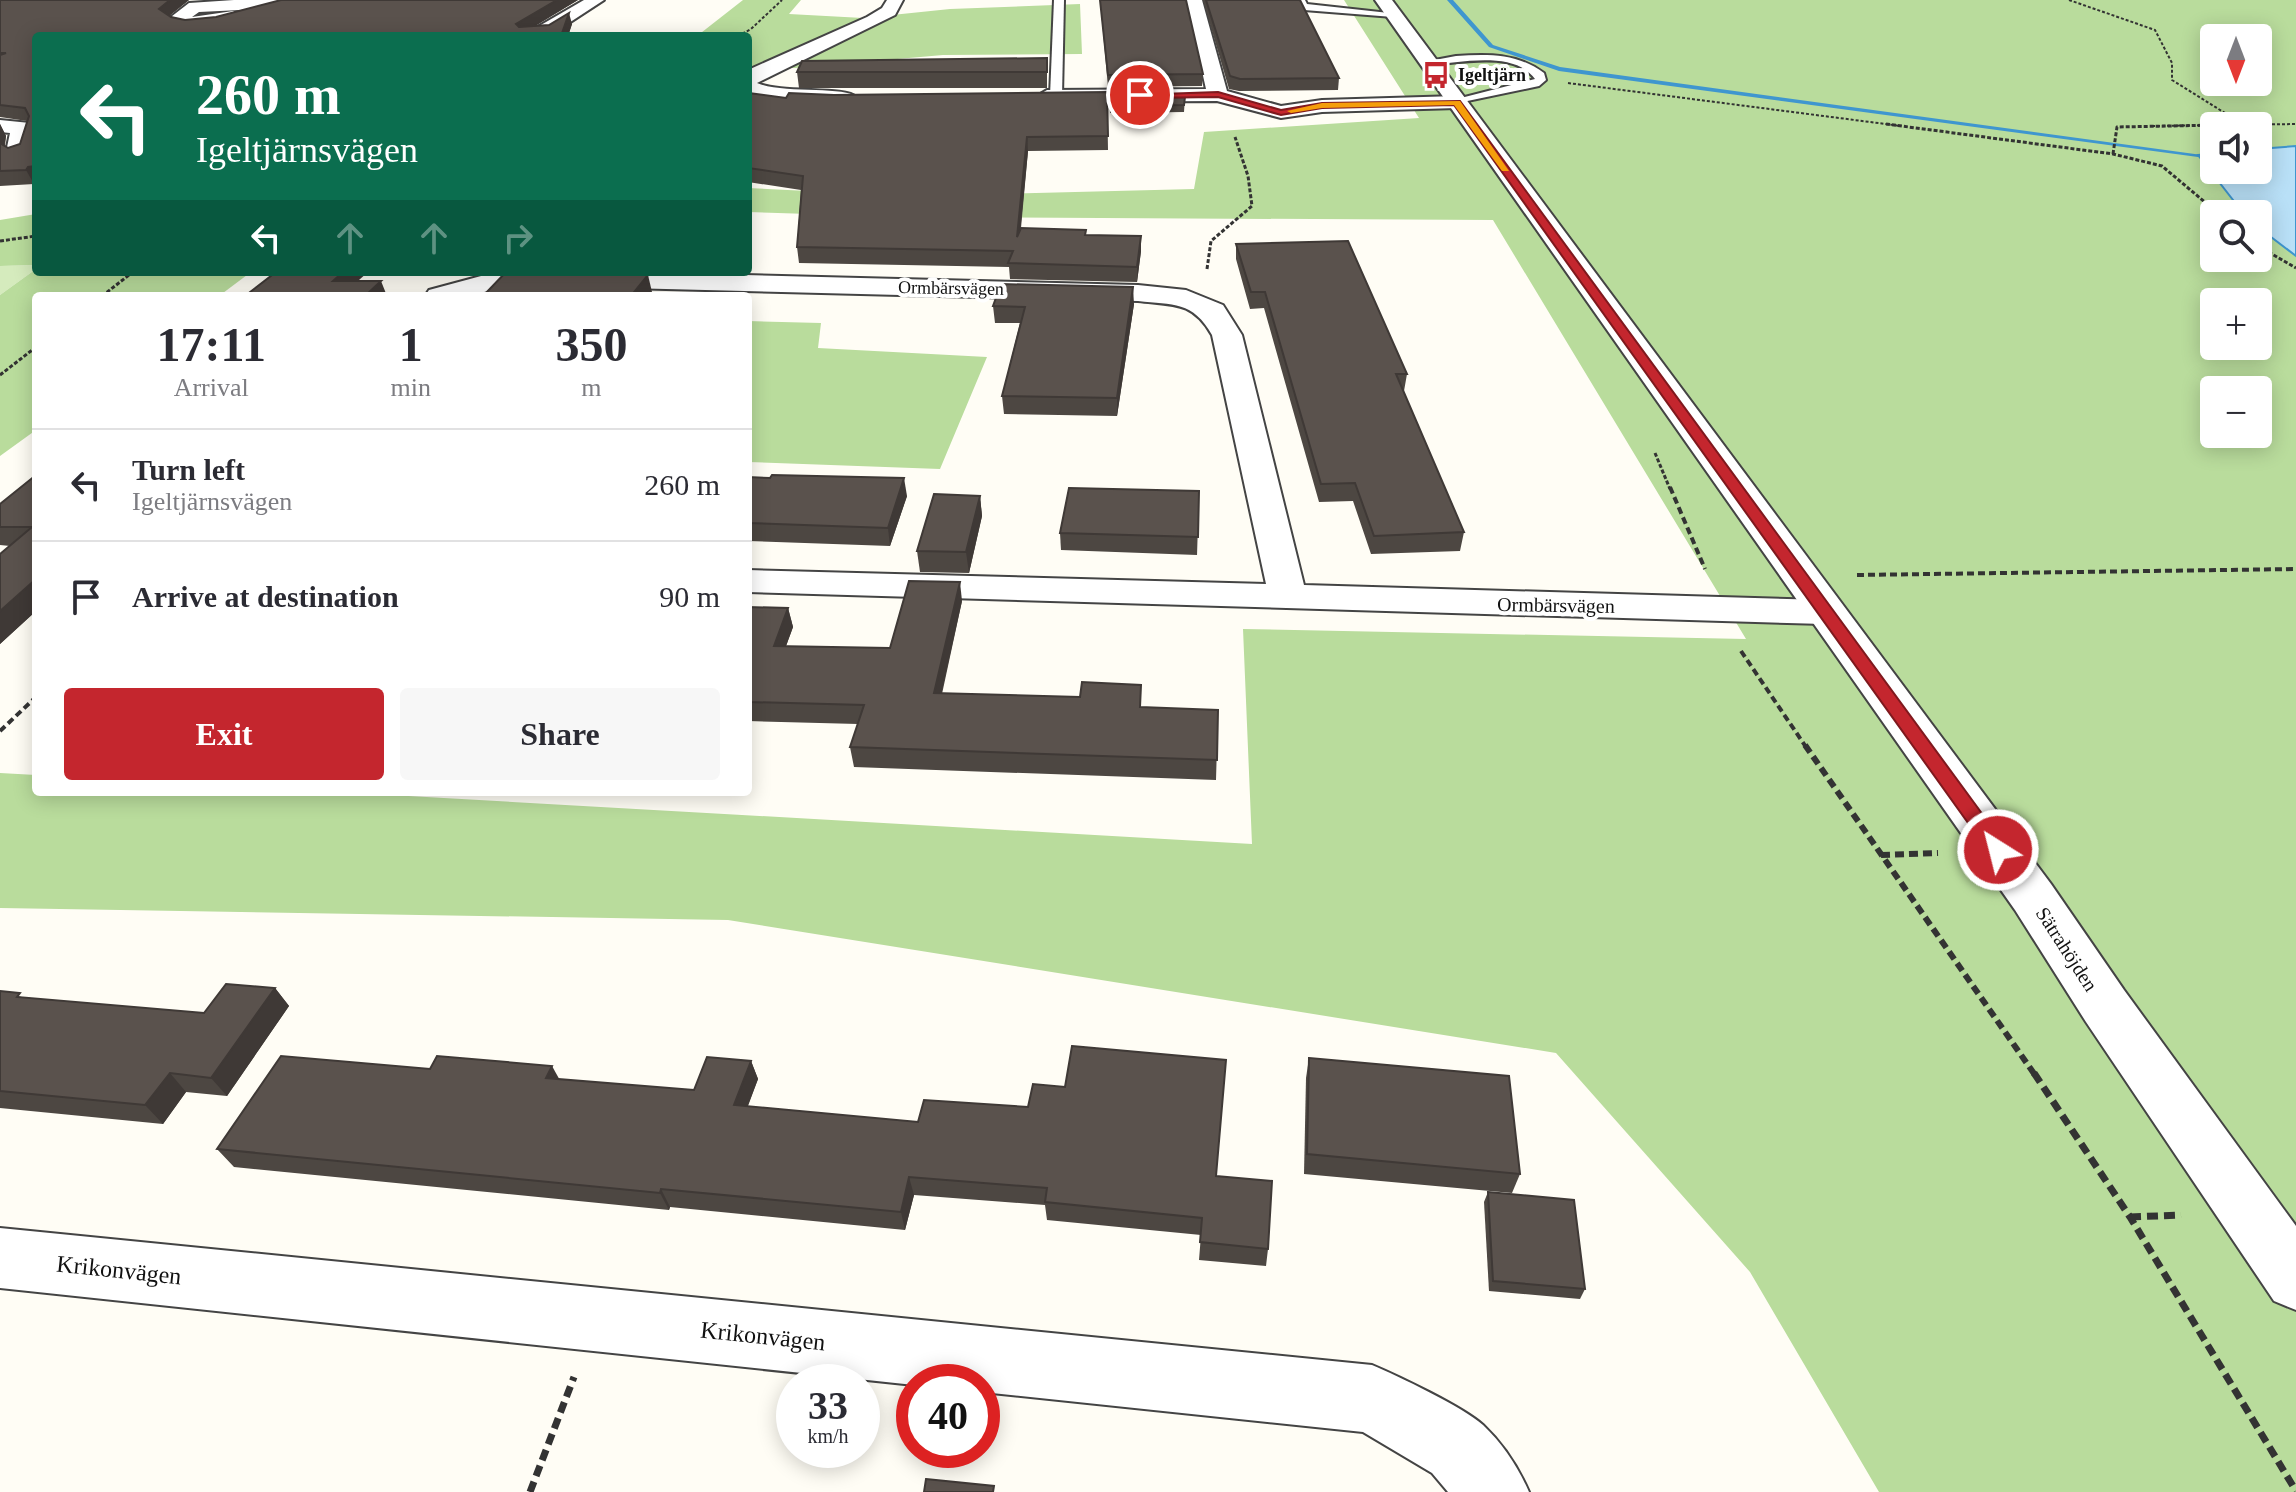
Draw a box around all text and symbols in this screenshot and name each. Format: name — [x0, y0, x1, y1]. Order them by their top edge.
north arrow — [2200, 24, 2272, 96]
map controls — [2200, 24, 2272, 448]
bus stop icon: Igeltjärn — [1421, 60, 1451, 90]
pin — [1106, 61, 1174, 129]
icon: left — [64, 64, 168, 168]
text: 260 m — [196, 64, 341, 126]
place label: Igeltjärn — [1458, 65, 1526, 85]
icon: arrive — [1118, 73, 1162, 117]
button: sound — [2200, 112, 2272, 184]
text: Igeltjärnsvägen — [196, 130, 418, 170]
button: search — [2200, 200, 2272, 272]
icon: left — [244, 216, 288, 260]
icon: ahead — [328, 216, 372, 260]
icon: ahead — [412, 216, 456, 260]
icon: right — [496, 216, 540, 260]
street label: Ormbärsvägen — [898, 277, 1004, 299]
button: + — [2200, 288, 2272, 360]
text: 17:11 — [157, 318, 266, 371]
text: 1 — [399, 318, 423, 371]
text: 350 — [555, 318, 627, 371]
text: Arrival — [174, 373, 249, 402]
text: min — [390, 373, 431, 402]
text: m — [581, 373, 602, 402]
button: − — [2200, 376, 2272, 448]
text: Turn left — [132, 453, 245, 486]
icon: left — [64, 463, 108, 507]
text: 260 m — [644, 468, 720, 501]
text: Igeltjärnsvägen — [132, 487, 292, 516]
icon: arrive — [64, 575, 108, 619]
text: Arrive at destination — [132, 580, 399, 613]
text: 90 m — [659, 580, 720, 613]
street label: Ormbärsvägen — [1497, 593, 1615, 618]
button: Exit — [64, 688, 384, 780]
button: Share — [400, 688, 720, 780]
position arrow — [1956, 808, 2040, 892]
street label: Sätrahöjden — [2031, 903, 2102, 996]
street label: Krikonvägen — [55, 1251, 183, 1289]
street label: Krikonvägen — [699, 1317, 827, 1355]
speed limit sign: 40 — [896, 1364, 1000, 1468]
text: 33 — [808, 1383, 848, 1428]
text: km/h — [807, 1425, 849, 1447]

